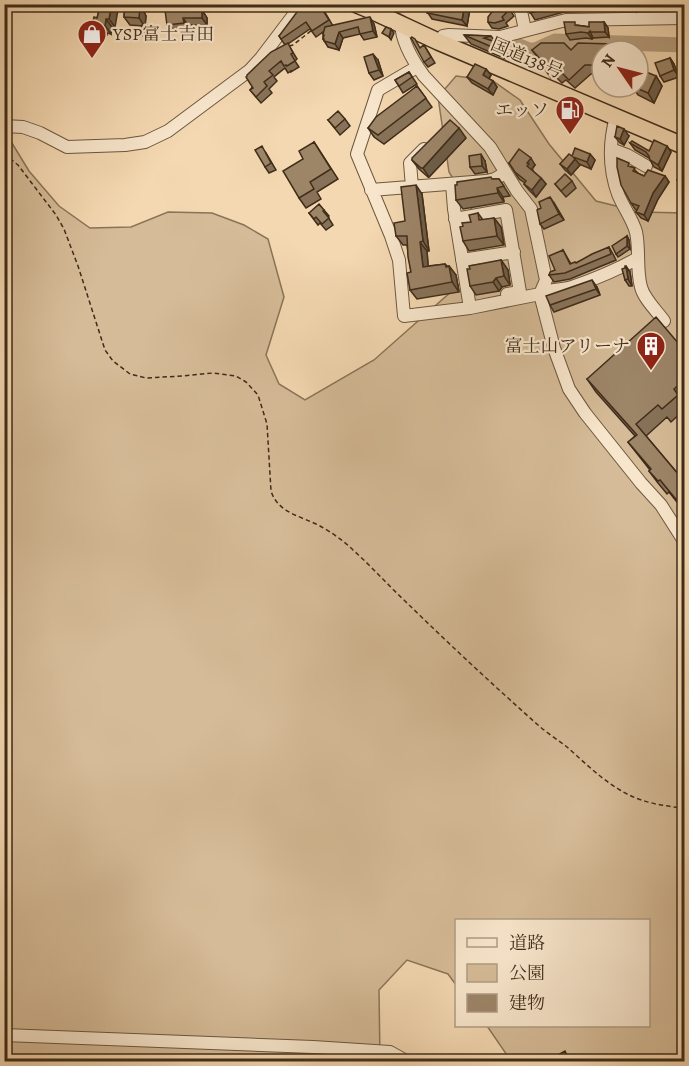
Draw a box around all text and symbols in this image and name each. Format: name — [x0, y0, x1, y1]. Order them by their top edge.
shop icon: YSP富士吉田 — [76, 18, 108, 60]
place label: YSP富士吉田 — [112, 22, 214, 46]
street label: 国道138号 — [487, 32, 567, 84]
north arrow — [590, 39, 650, 99]
text: N — [596, 50, 621, 72]
fuel station icon: エッソ — [554, 94, 586, 136]
place label: エッソ — [495, 98, 549, 122]
building icon: 富士山アリーナ — [635, 330, 667, 372]
place label: 富士山アリーナ — [505, 334, 630, 358]
legend — [455, 919, 650, 1027]
text: 道路 — [509, 931, 545, 955]
text: 公園 — [509, 961, 545, 985]
text: 建物 — [509, 991, 545, 1015]

